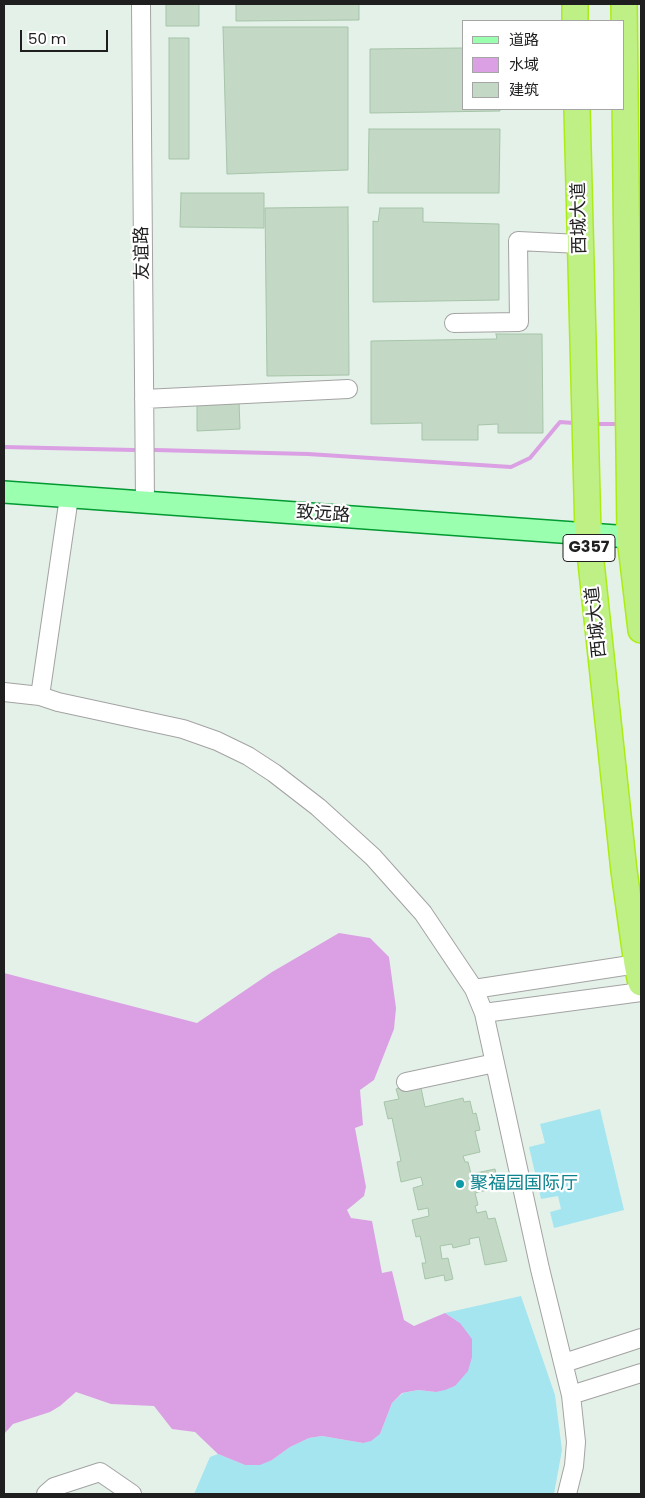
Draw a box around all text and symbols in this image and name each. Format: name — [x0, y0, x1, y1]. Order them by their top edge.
scale bar — [22, 20, 110, 52]
legend — [462, 20, 625, 110]
text: 50 m — [28, 28, 66, 49]
text: 道路 — [509, 29, 539, 50]
text: 水域 — [509, 54, 539, 75]
text: 建筑 — [509, 79, 539, 100]
street label: 西城大道 — [569, 182, 591, 254]
street label: 友谊路 — [132, 226, 154, 280]
street label: 致远路 — [295, 502, 351, 528]
road number: G357 — [563, 534, 615, 562]
street label: 西城大道 — [582, 585, 612, 659]
place label: 聚福园国际厅 — [470, 1173, 578, 1195]
marker: 聚福园国际厅 — [454, 1178, 466, 1190]

